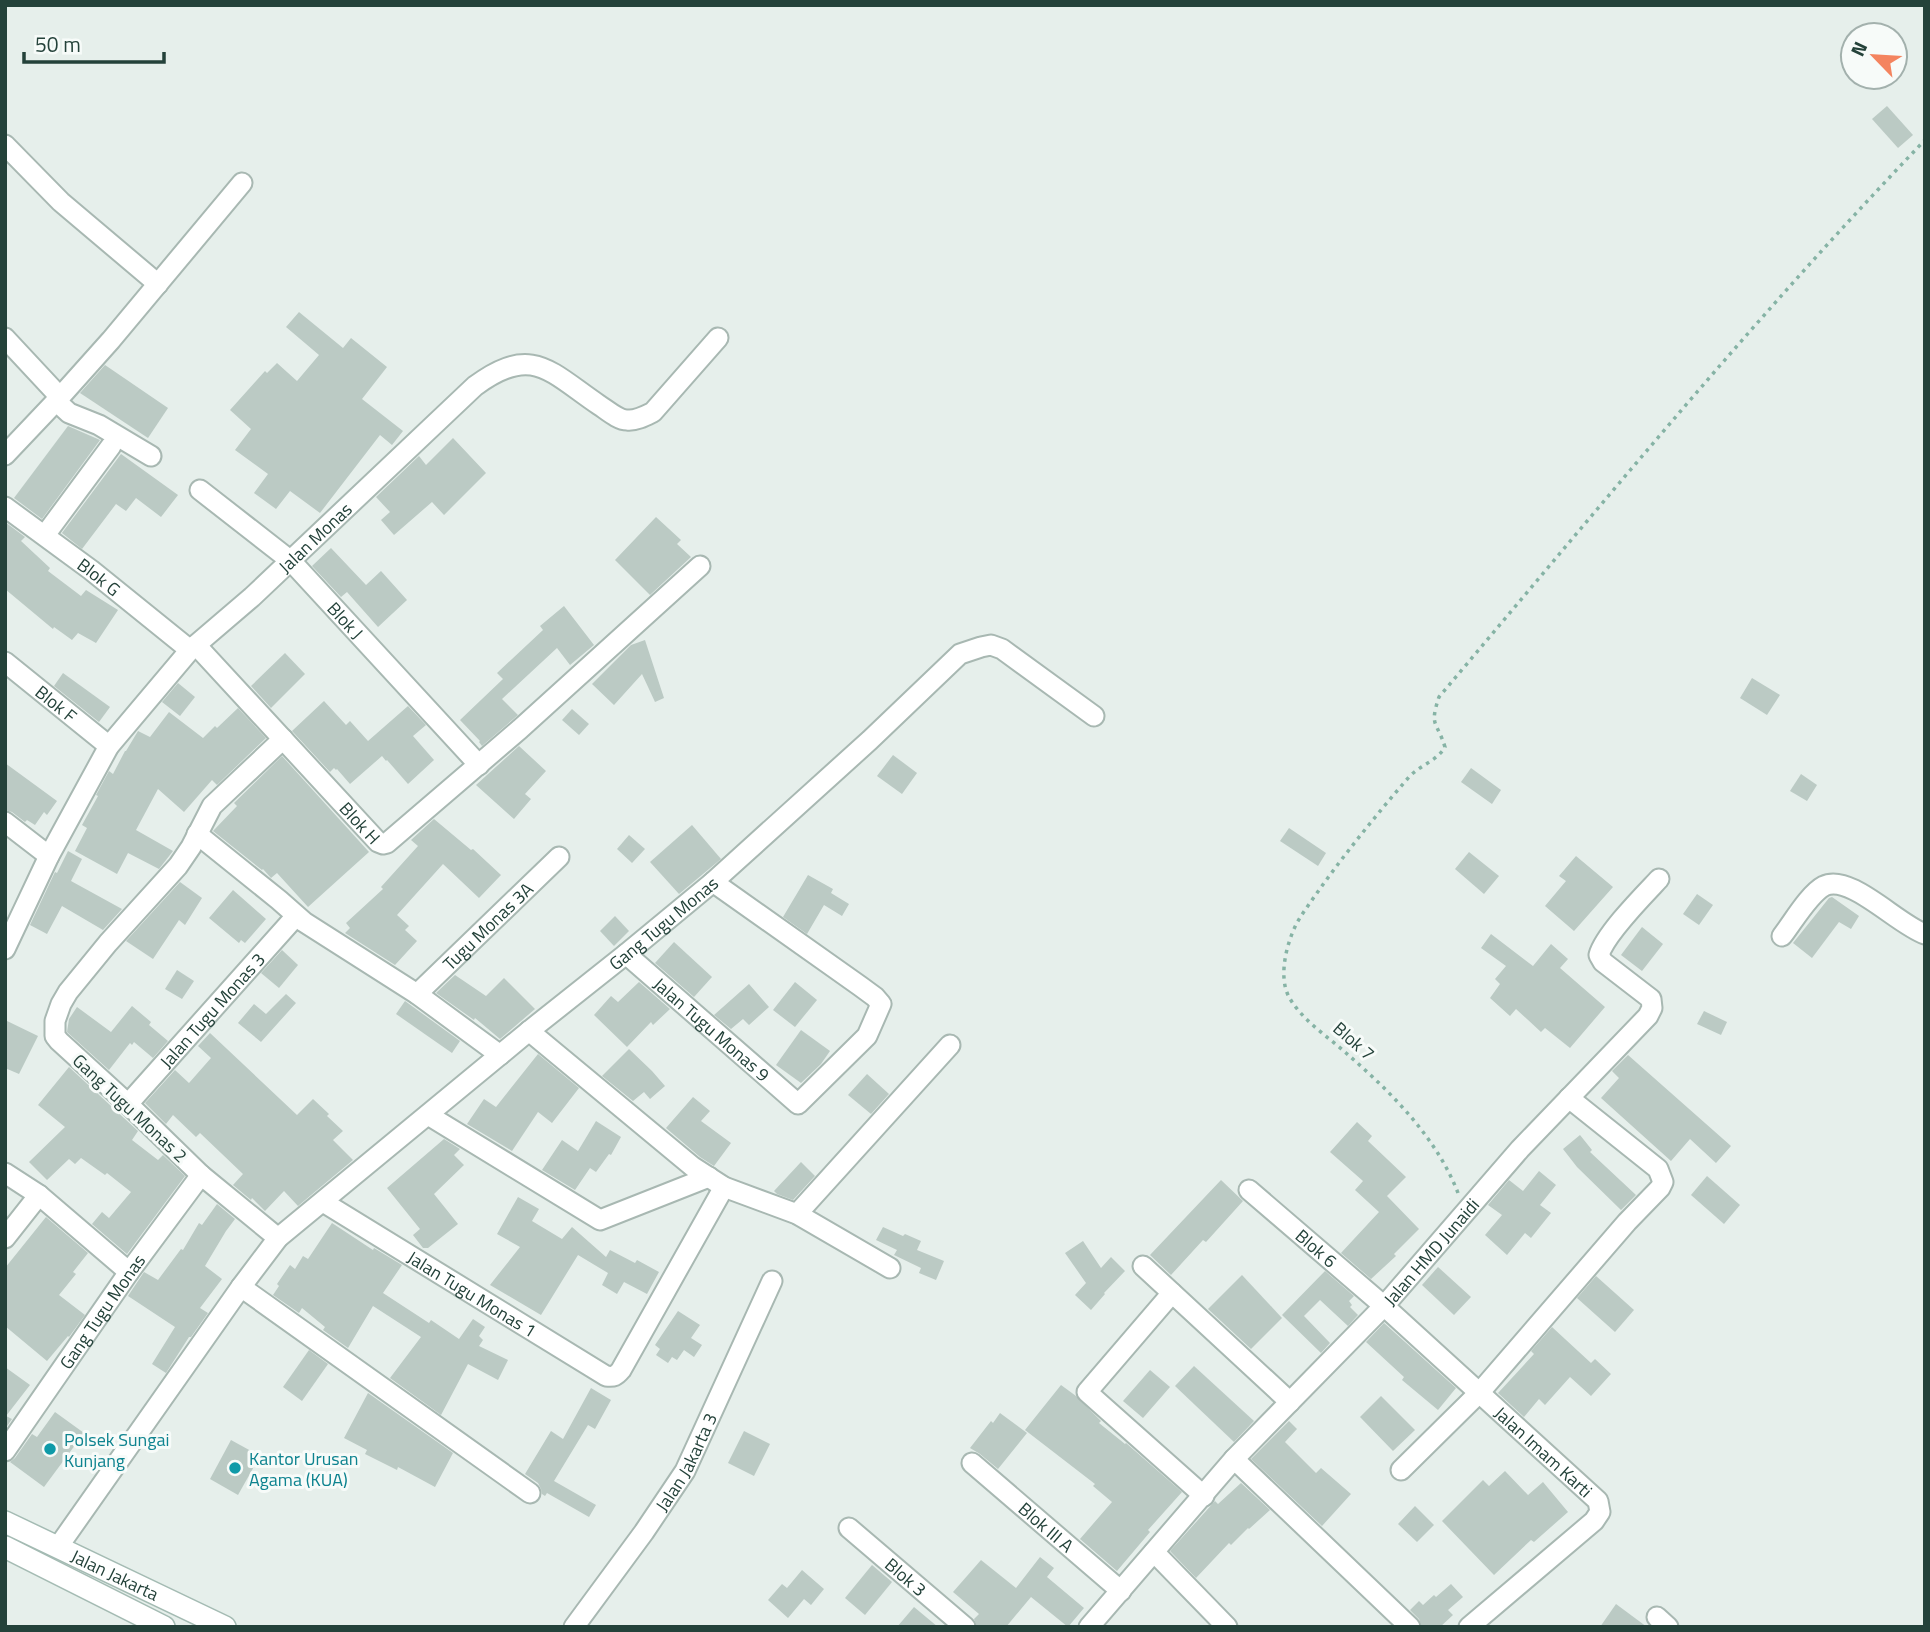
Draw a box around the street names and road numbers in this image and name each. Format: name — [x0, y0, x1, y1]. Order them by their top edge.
street label: Jalan Monas — [272, 496, 358, 579]
street label: Blok G — [72, 551, 126, 602]
street label: Blok J — [321, 595, 370, 645]
street label: Blok F — [30, 678, 83, 729]
street label: Blok H — [333, 795, 387, 850]
street label: Gang Tugu Monas — [603, 870, 724, 976]
street label: Tugu Monas 3A — [436, 876, 539, 976]
street label: Jalan Tugu Monas 3 — [153, 946, 271, 1074]
street label: Jalan Tugu Monas 9 — [648, 970, 776, 1087]
street label: Blok 7 — [1327, 1015, 1381, 1067]
street label: Gang Tugu Monas 2 — [66, 1047, 194, 1169]
street label: Jalan HMD Junaidi — [1377, 1192, 1485, 1312]
street label: Blok 6 — [1290, 1222, 1343, 1274]
street label: Jalan Tugu Monas 1 — [402, 1244, 542, 1344]
street label: Gang Tugu Monas — [52, 1248, 152, 1374]
street label: Jalan Imam Karti — [1489, 1400, 1599, 1503]
street label: Jalan Jakarta 3 — [648, 1408, 723, 1517]
street label: Blok III A — [1013, 1495, 1080, 1559]
street label: Jalan Jakarta — [67, 1542, 164, 1607]
street label: Blok 3 — [879, 1551, 933, 1602]

